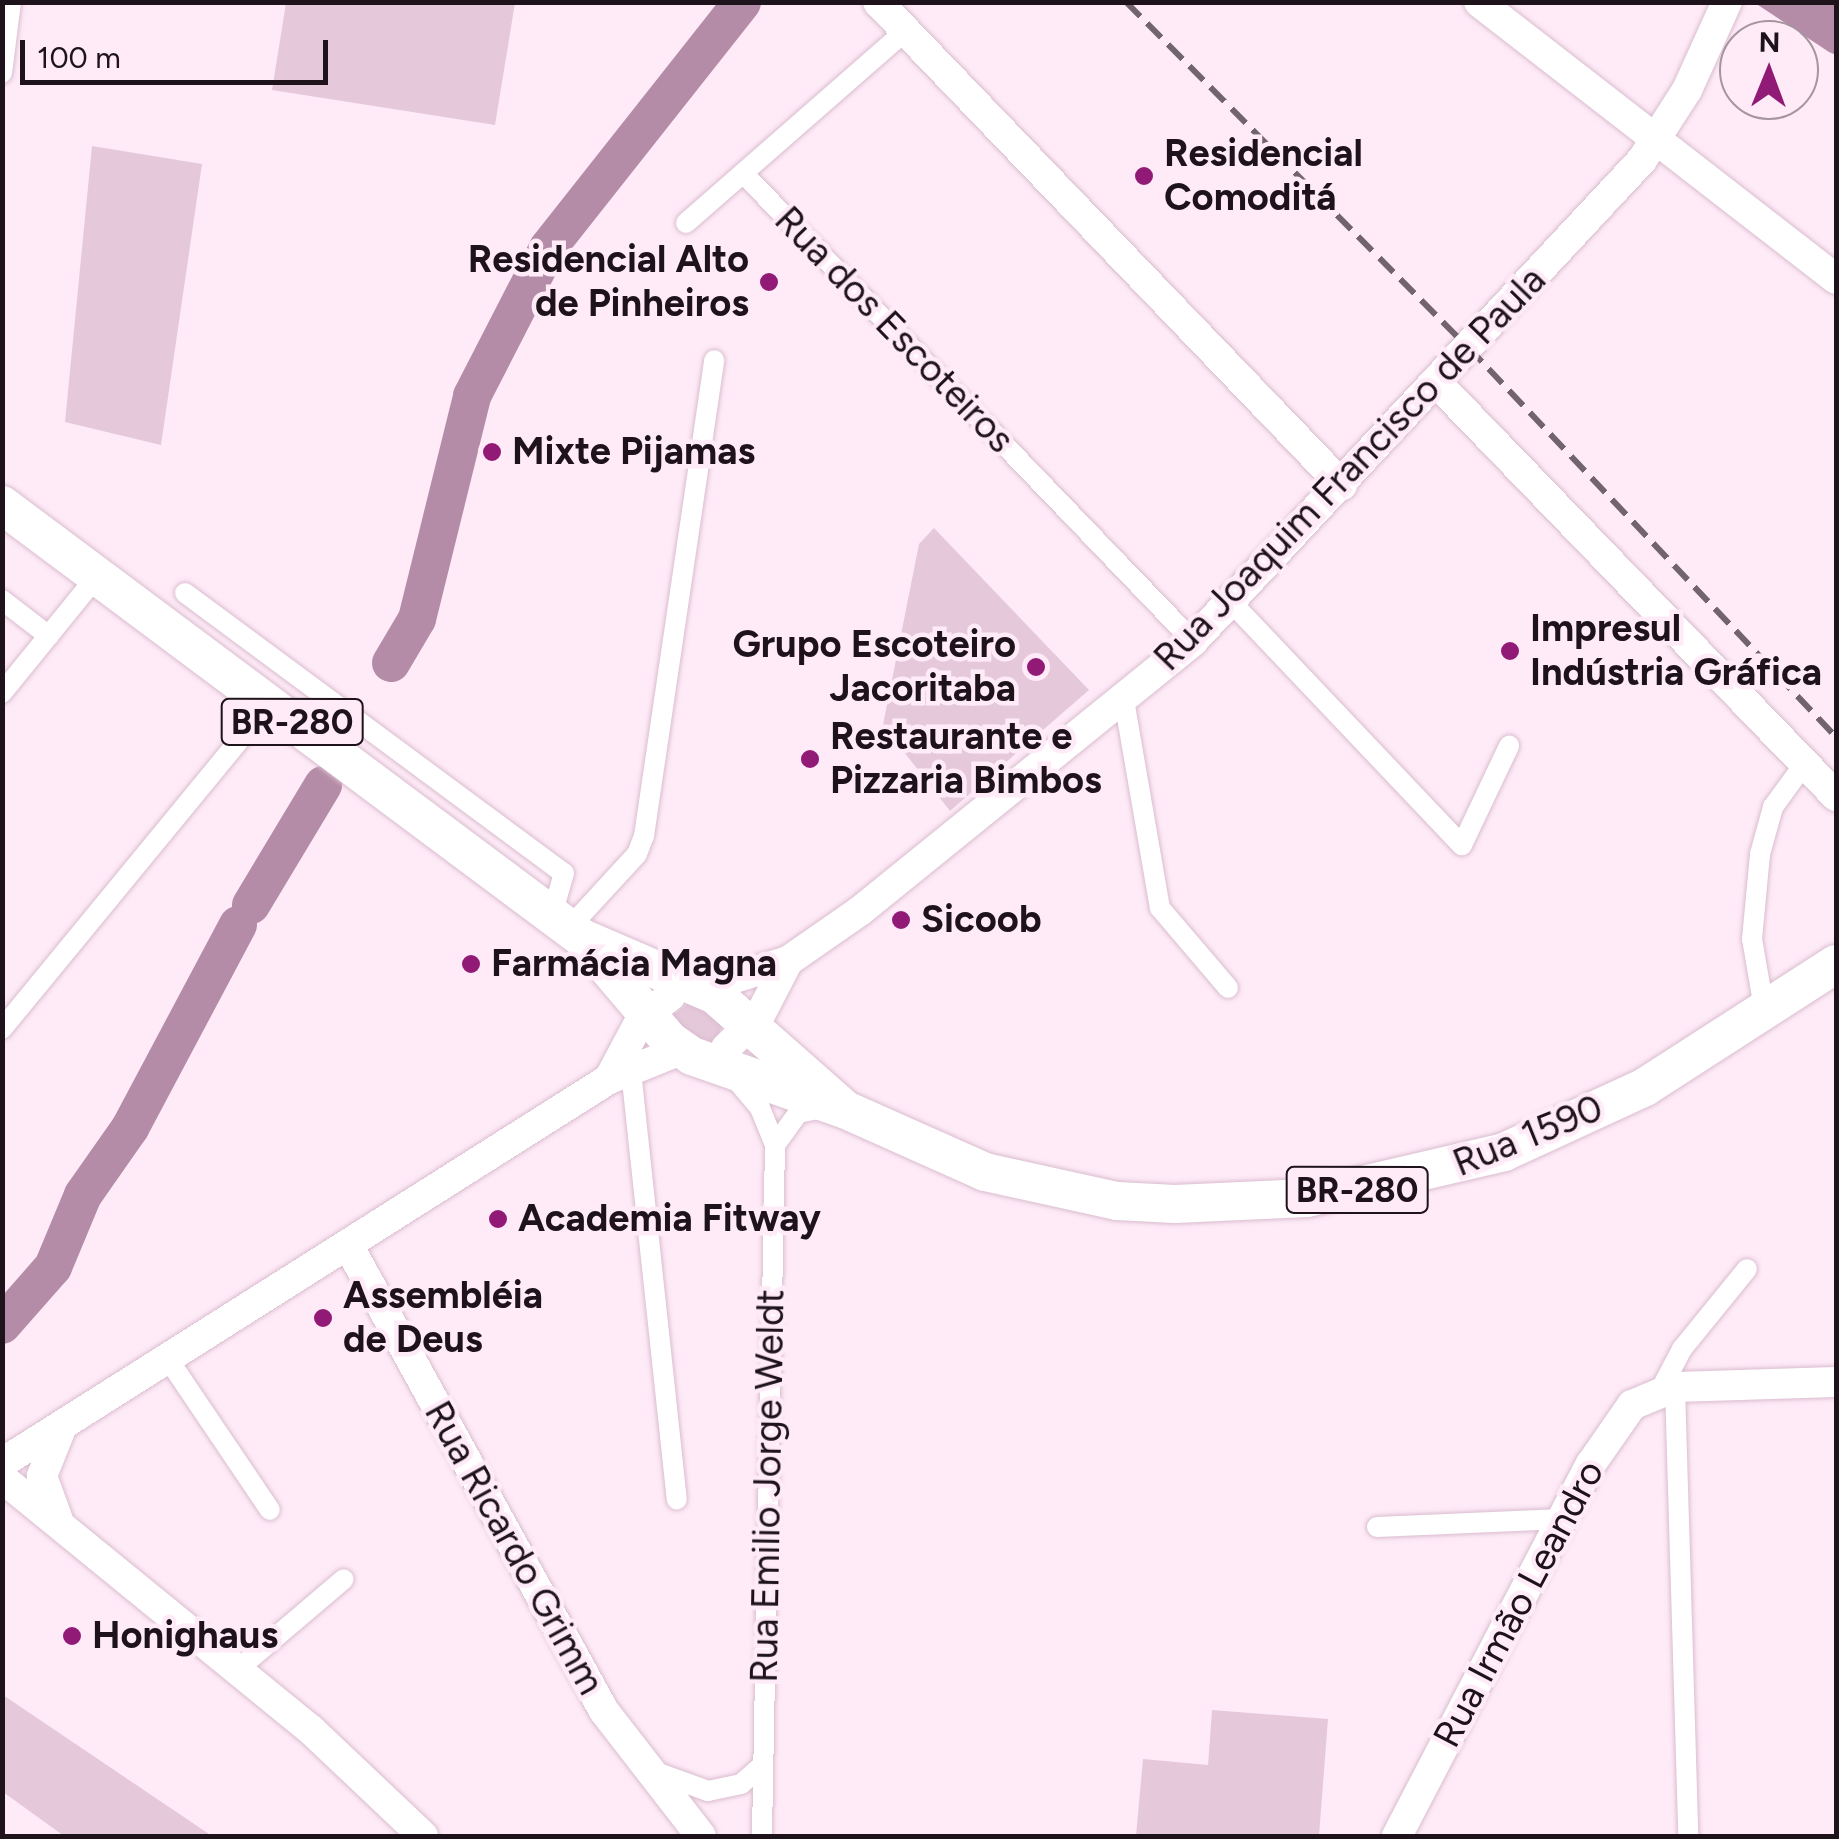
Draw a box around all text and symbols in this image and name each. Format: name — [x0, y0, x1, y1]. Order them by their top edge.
scale bar — [25, 20, 332, 82]
north arrow — [1719, 20, 1819, 120]
text: N — [1758, 25, 1781, 59]
text: 100 m — [37, 39, 121, 76]
place label: Residencial Comoditá — [1164, 131, 1363, 220]
marker: Residencial Comoditá — [1133, 165, 1155, 187]
street label: Rua dos Escoteiros — [765, 197, 1023, 463]
place label: Residencial Alto de Pinheiros — [468, 237, 749, 326]
street label: Rua Joaquim Francisco de Paula — [1145, 258, 1555, 680]
marker: Residencial Alto de Pinheiros — [758, 271, 780, 293]
place label: Mixte Pijamas — [512, 429, 755, 475]
marker: Mixte Pijamas — [481, 441, 503, 463]
place label: Impresul Indústria Gráfica — [1530, 606, 1822, 696]
place label: Grupo Escoteiro Jacoritaba — [732, 622, 1016, 712]
marker: Impresul Indústria Gráfica — [1499, 640, 1521, 662]
marker: Grupo Escoteiro Jacoritaba — [1025, 656, 1047, 678]
road number: BR-280 — [220, 692, 364, 752]
place label: Restaurante e Pizzaria Bimbos — [830, 714, 1102, 804]
marker: Restaurante e Pizzaria Bimbos — [799, 748, 821, 770]
place label: Sicoob — [921, 897, 1042, 943]
marker: Sicoob — [890, 909, 912, 931]
place label: Farmácia Magna — [491, 941, 777, 987]
marker: Farmácia Magna — [460, 953, 482, 975]
street label: Rua 1590 — [1447, 1085, 1609, 1187]
road number: BR-280 — [1284, 1160, 1430, 1220]
place label: Academia Fitway — [518, 1196, 821, 1242]
marker: Academia Fitway — [487, 1208, 509, 1230]
place label: Assembléia de Deus — [343, 1273, 543, 1362]
street label: Rua Emilio Jorge Weldt — [742, 1289, 794, 1683]
marker: Assembléia de Deus — [312, 1307, 334, 1329]
street label: Rua Ricardo Grimm — [415, 1393, 613, 1703]
street label: Rua Irmão Leandro — [1424, 1453, 1614, 1755]
place label: Honighaus — [92, 1613, 278, 1659]
marker: Honighaus — [61, 1625, 83, 1647]

